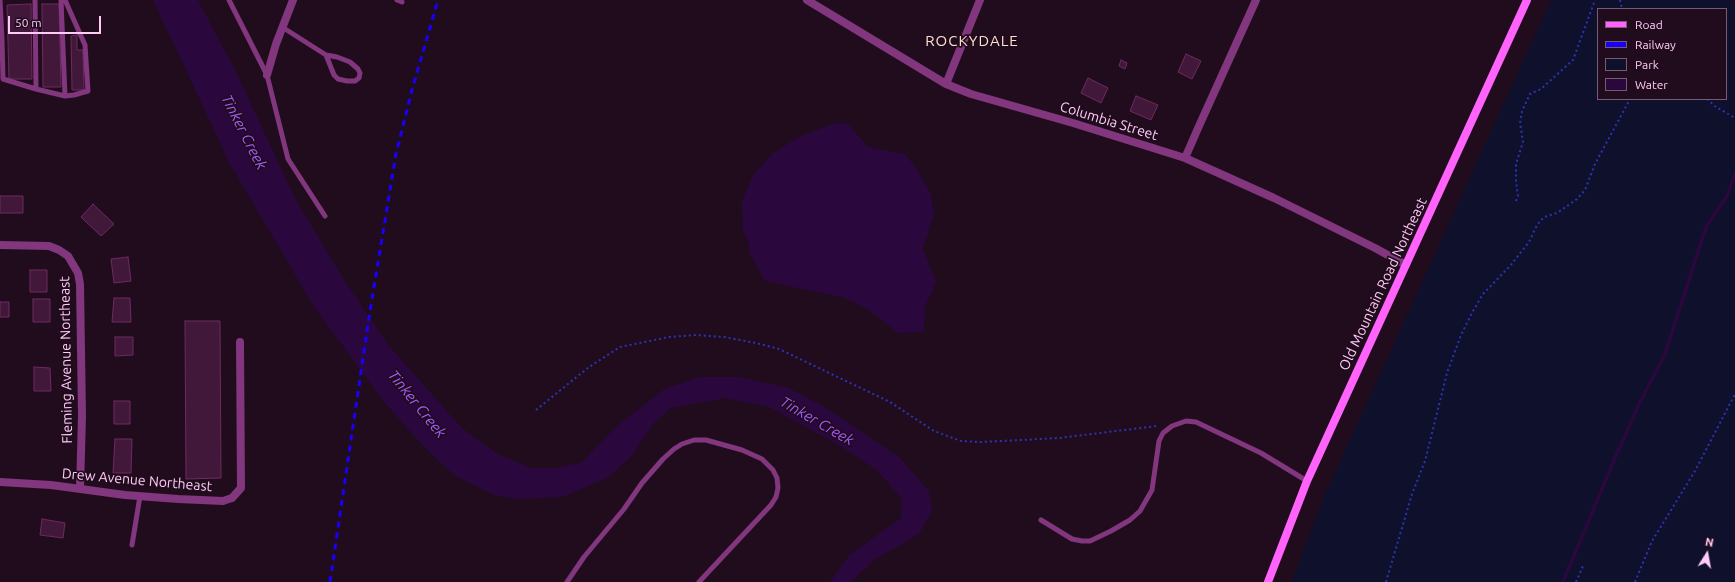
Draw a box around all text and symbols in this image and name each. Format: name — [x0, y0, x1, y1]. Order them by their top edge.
scale bar — [10, 8, 103, 34]
legend — [1597, 8, 1727, 100]
text: 50 m — [15, 16, 42, 29]
text: Road — [1635, 18, 1663, 31]
district label: ROCKYDALE — [925, 32, 1019, 50]
text: Railway — [1635, 38, 1676, 51]
text: Park — [1635, 58, 1659, 71]
text: Water — [1635, 78, 1668, 91]
water label: Tinker Creek — [217, 91, 271, 173]
street label: Columbia Street — [1058, 98, 1160, 144]
street label: Old Mountain Road Northeast — [1336, 195, 1430, 373]
street label: Fleming Avenue Northeast — [56, 276, 76, 444]
water label: Tinker Creek — [384, 366, 450, 442]
water label: Tinker Creek — [777, 393, 857, 449]
street label: Drew Avenue Northeast — [61, 465, 213, 495]
north arrow — [1687, 534, 1727, 574]
text: N — [1704, 536, 1714, 549]

